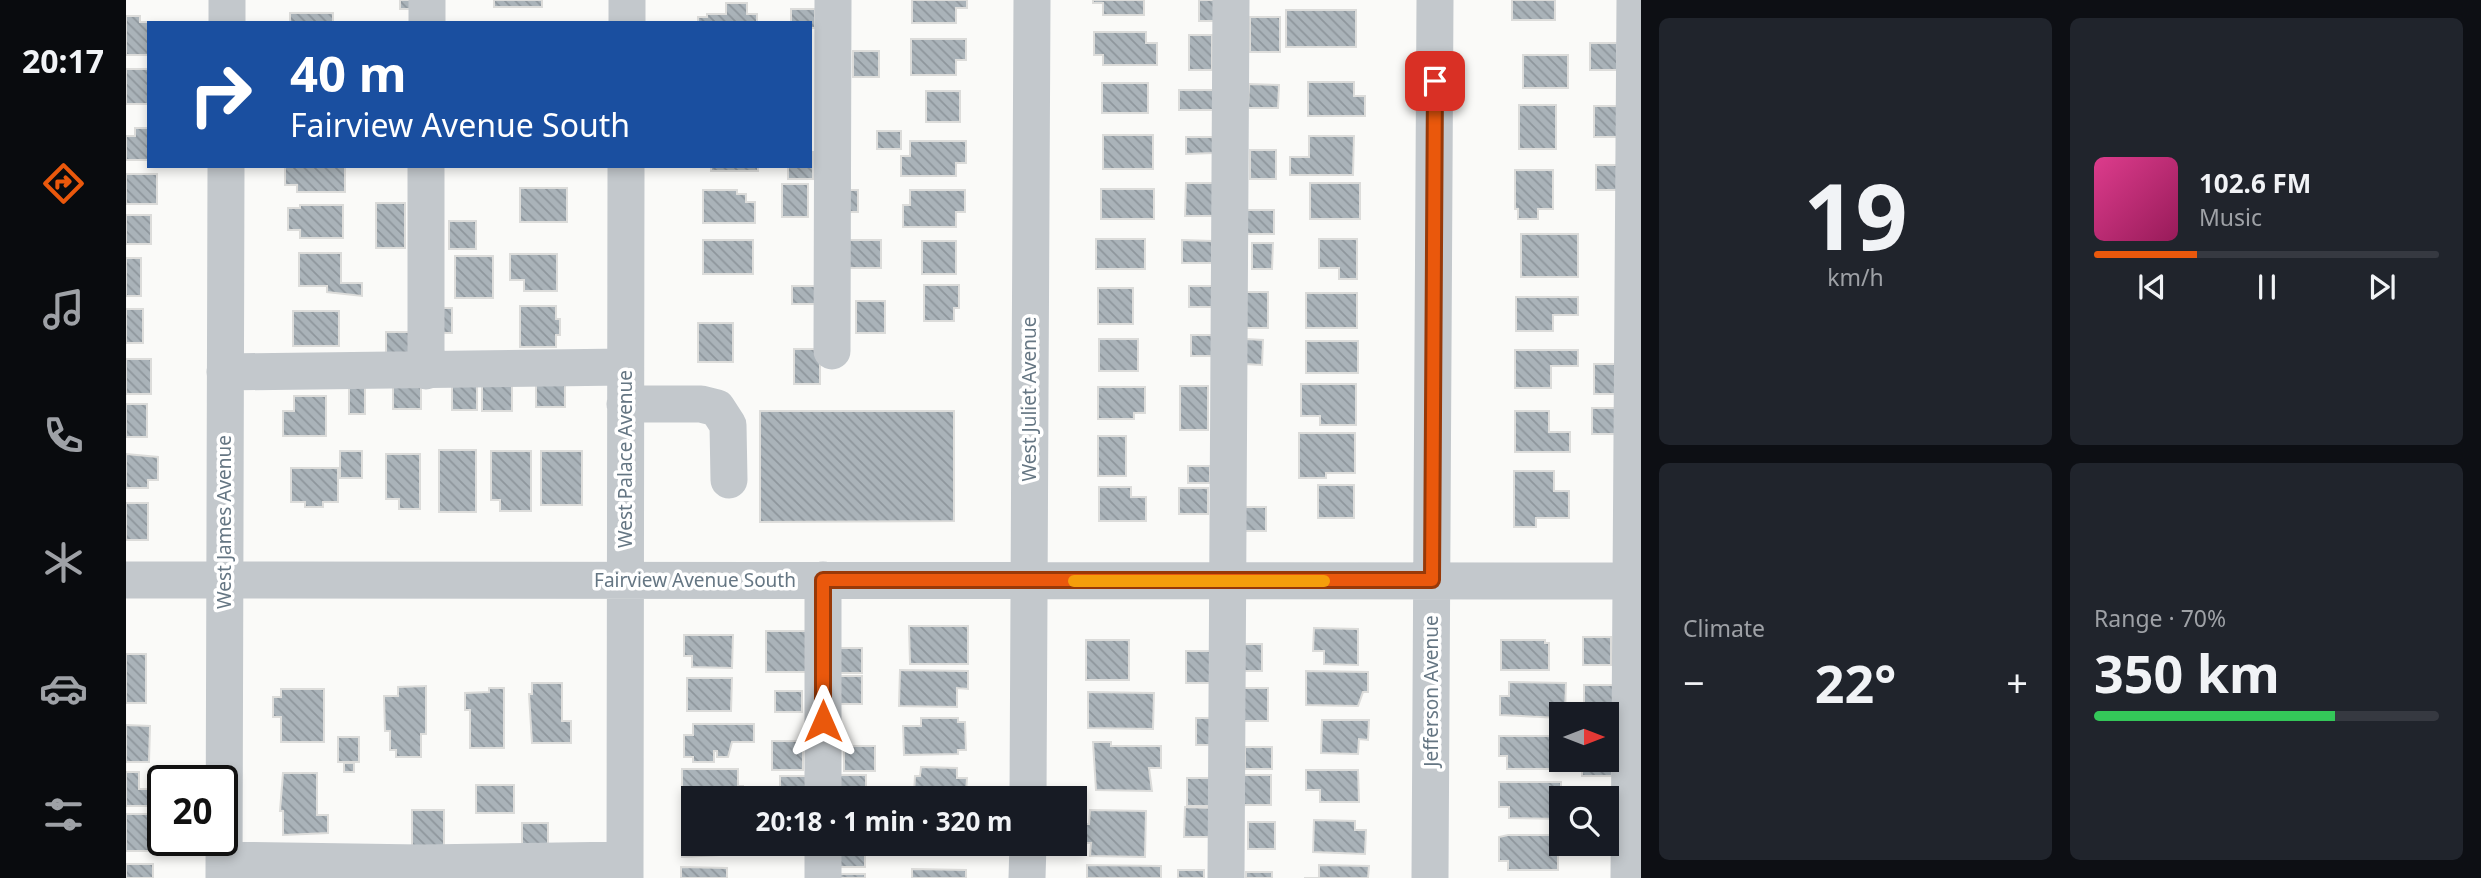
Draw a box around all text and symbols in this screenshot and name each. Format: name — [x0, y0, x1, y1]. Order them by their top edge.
text: 20:17 — [22, 39, 104, 82]
text: 40 m — [290, 40, 407, 106]
icon: right — [175, 49, 266, 140]
pin — [1405, 51, 1465, 111]
icon: arrive — [1416, 62, 1454, 100]
text: Fairview Avenue South — [290, 103, 630, 146]
text: 19 — [1803, 153, 1908, 277]
icon: directions — [39, 159, 88, 208]
text: 102.6 FM — [2199, 165, 2311, 201]
text: Music — [2199, 201, 2262, 233]
text: km/h — [1827, 261, 1884, 293]
icon: previous — [2133, 268, 2171, 306]
icon: pause — [2248, 268, 2286, 306]
icon: next — [2363, 268, 2401, 306]
icon: music — [39, 285, 88, 334]
street label: West Juliet Avenue — [1016, 317, 1042, 481]
street label: West Palace Avenue — [612, 370, 638, 548]
icon: phone — [39, 411, 88, 460]
street label: West James Avenue — [211, 435, 237, 609]
icon: climate — [39, 538, 88, 587]
street label: Fairview Avenue South — [594, 567, 796, 593]
text: Range · 70% — [2094, 602, 2226, 634]
text: Climate — [1683, 612, 1765, 644]
street label: Jefferson Avenue — [1418, 615, 1444, 769]
text: 350 km — [2094, 637, 2280, 708]
text: 22° — [1815, 647, 1896, 718]
text: − — [1683, 656, 1705, 708]
text: + — [2006, 656, 2028, 708]
icon: car — [39, 664, 88, 713]
position arrow — [786, 684, 860, 758]
north arrow — [1549, 702, 1619, 772]
map controls — [1549, 702, 1619, 856]
speed limit sign: 20 — [147, 765, 238, 856]
button: search — [1549, 786, 1619, 856]
icon: filters — [39, 790, 88, 839]
text: 20:18 · 1 min · 320 m — [756, 803, 1012, 839]

